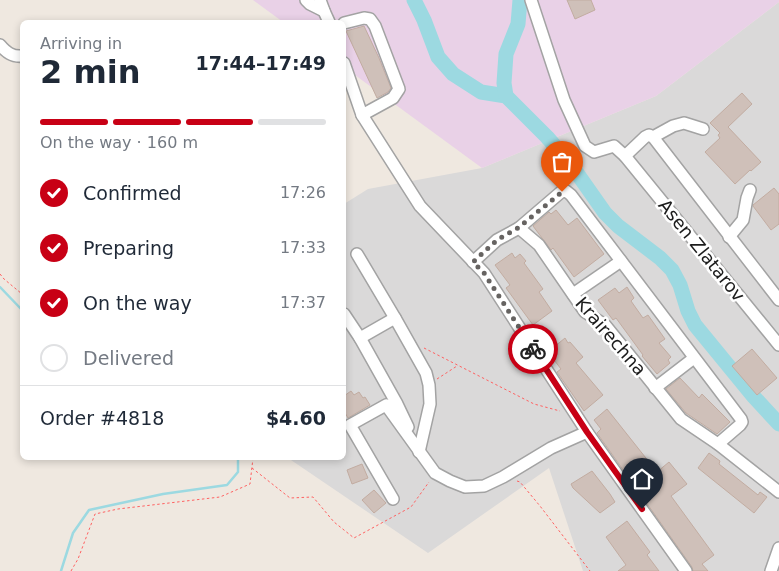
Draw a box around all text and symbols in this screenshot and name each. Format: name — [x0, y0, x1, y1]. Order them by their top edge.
text: Arriving in — [40, 34, 122, 53]
text: 17:44–17:49 — [196, 52, 326, 74]
text: 2 min — [40, 53, 141, 91]
text: On the way · 160 m — [40, 133, 198, 152]
pin — [541, 141, 583, 192]
icon: bag — [548, 148, 576, 176]
icon: check — [40, 179, 68, 207]
text: Confirmed — [83, 182, 182, 204]
text: 17:26 — [280, 183, 326, 202]
street label: Asen Zlatarov — [655, 195, 750, 305]
icon: check — [40, 234, 68, 262]
text: Preparing — [83, 237, 174, 259]
text: 17:33 — [280, 238, 326, 257]
icon: check — [40, 289, 68, 317]
text: On the way — [83, 292, 192, 314]
street label: Krairechna — [571, 292, 651, 380]
text: 17:37 — [280, 293, 326, 312]
courier — [508, 324, 558, 374]
icon: bike — [519, 335, 547, 363]
text: Delivered — [83, 347, 174, 369]
text: Order #4818 — [40, 407, 164, 429]
text: $4.60 — [266, 407, 326, 429]
pin — [621, 458, 663, 509]
icon: home — [628, 465, 656, 493]

